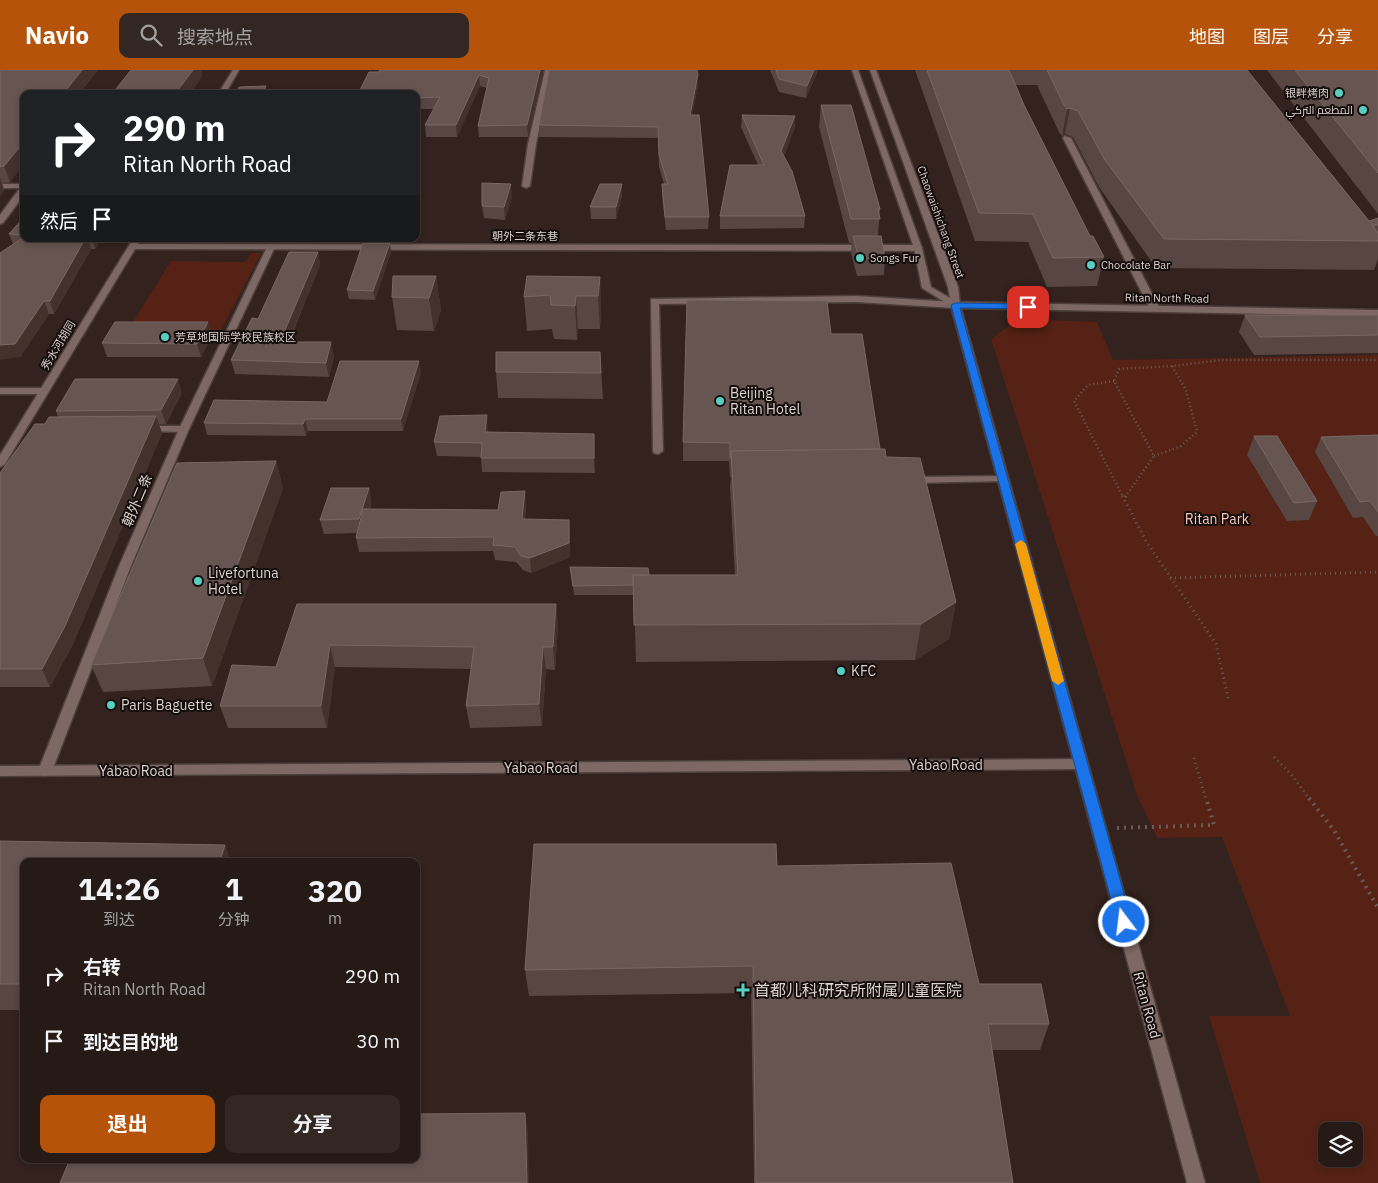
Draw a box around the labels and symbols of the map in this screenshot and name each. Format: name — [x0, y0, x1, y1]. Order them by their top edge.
place label: 银畔烤肉 — [1285, 86, 1329, 100]
marker: 银畔烤肉 — [1333, 87, 1345, 99]
place label: المطعم التركي — [1285, 103, 1353, 119]
marker: المطعم التركي — [1357, 104, 1369, 116]
street label: Chaowaishichang Street — [914, 164, 968, 280]
street label: 朝外二条东巷 — [492, 229, 558, 243]
place label: Songs Fur — [870, 251, 919, 265]
marker: Songs Fur — [854, 252, 866, 264]
place label: Chocolate Bar — [1101, 258, 1170, 272]
marker: Chocolate Bar — [1085, 259, 1097, 271]
pin — [1007, 286, 1049, 328]
street label: Ritan North Road — [1125, 290, 1209, 306]
street label: 秀水河胡同 — [38, 318, 78, 372]
place label: 芳草地国际学校民族校区 — [175, 330, 296, 344]
marker: 芳草地国际学校民族校区 — [159, 331, 171, 343]
place label: Beijing Ritan Hotel — [730, 384, 800, 418]
marker: Beijing Ritan Hotel — [714, 395, 726, 407]
street label: 朝外二条 — [118, 471, 156, 529]
park label: Ritan Park — [1185, 510, 1250, 528]
place label: Livefortuna Hotel — [208, 564, 279, 598]
marker: Livefortuna Hotel — [192, 575, 204, 587]
place label: KFC — [851, 662, 876, 680]
marker: KFC — [835, 665, 847, 677]
place label: Paris Baguette — [121, 696, 213, 714]
marker: Paris Baguette — [105, 699, 117, 711]
street label: Yabao Road — [909, 756, 983, 774]
street label: Yabao Road — [504, 759, 578, 777]
street label: Yabao Road — [99, 762, 173, 780]
position arrow — [1097, 895, 1149, 947]
street label: Ritan Road — [1129, 970, 1165, 1040]
place label: 首都儿科研究所附属儿童医院 — [754, 980, 962, 1000]
marker: 首都儿科研究所附属儿童医院 — [736, 983, 750, 997]

